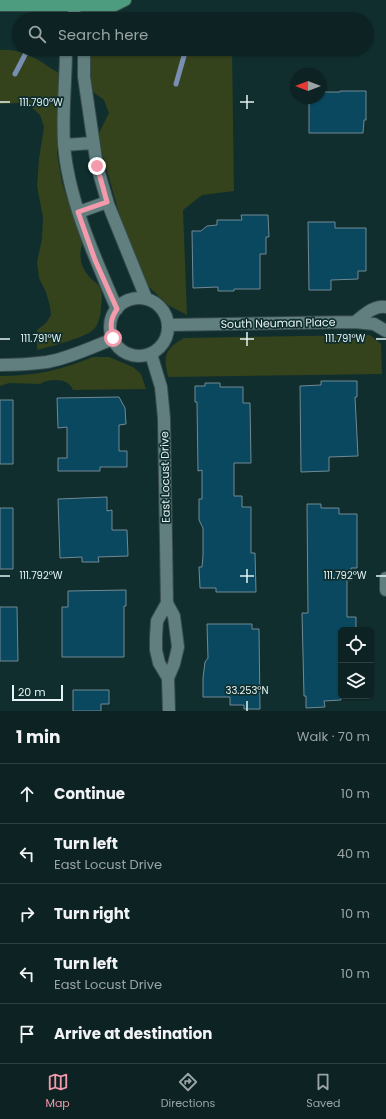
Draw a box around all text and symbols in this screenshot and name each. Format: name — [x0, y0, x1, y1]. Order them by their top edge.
search box — [12, 12, 374, 56]
icon: search — [26, 23, 48, 45]
text: Search here — [58, 24, 148, 45]
north arrow — [290, 68, 326, 104]
text: 111.790°W — [19, 95, 63, 110]
route end — [88, 157, 106, 175]
street label: South Neuman Place — [220, 314, 336, 332]
route start — [104, 329, 122, 347]
text: 111.791°W — [21, 331, 61, 346]
text: 111.791°W — [325, 331, 365, 346]
street label: East Locust Drive — [156, 431, 174, 523]
text: 111.792°W — [19, 568, 63, 583]
text: 111.792°W — [323, 568, 367, 583]
map controls — [338, 627, 374, 699]
button: locate — [338, 627, 374, 663]
button: layers — [338, 663, 374, 699]
scale bar — [12, 683, 63, 702]
text: 33.253°N — [226, 683, 268, 698]
text: 20 m — [18, 684, 46, 700]
text: 1 min — [16, 725, 60, 749]
text: Walk · 70 m — [297, 727, 370, 746]
icon: ahead — [16, 783, 38, 805]
text: Continue — [54, 783, 125, 804]
text: 10 m — [341, 784, 370, 803]
text: Turn left — [54, 833, 118, 854]
icon: left — [16, 843, 38, 865]
text: 40 m — [337, 844, 370, 863]
text: East Locust Drive — [54, 855, 162, 874]
icon: right — [16, 903, 38, 925]
text: Turn right — [54, 903, 130, 924]
text: 10 m — [341, 904, 370, 923]
text: Turn left — [54, 953, 118, 974]
icon: left — [16, 963, 38, 985]
text: 10 m — [341, 964, 370, 983]
text: East Locust Drive — [54, 975, 162, 994]
icon: arrive — [16, 1023, 38, 1045]
text: Arrive at destination — [54, 1023, 212, 1044]
tab: Map — [45, 1071, 70, 1112]
tab: Directions — [161, 1071, 215, 1112]
tab: Saved — [306, 1071, 341, 1112]

